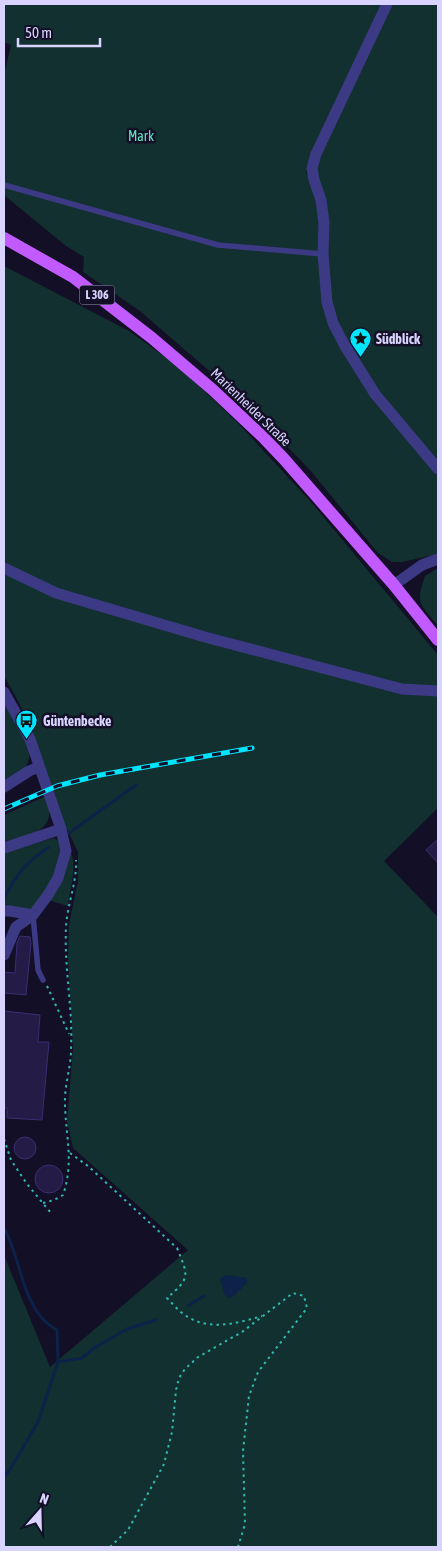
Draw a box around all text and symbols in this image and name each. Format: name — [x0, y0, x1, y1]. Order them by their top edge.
scale bar — [18, 15, 100, 47]
text: 50 m — [25, 24, 52, 41]
park label: Mark — [128, 128, 154, 144]
road number: L 306 — [80, 286, 114, 304]
place icon: Südblick — [348, 327, 372, 358]
place label: Südblick — [376, 331, 421, 347]
street label: Marienheider Straße — [208, 365, 294, 449]
bus stop icon: Güntenbecke — [15, 709, 39, 740]
place label: Güntenbecke — [43, 713, 111, 729]
north arrow — [15, 1486, 65, 1536]
text: N — [38, 1490, 51, 1508]

